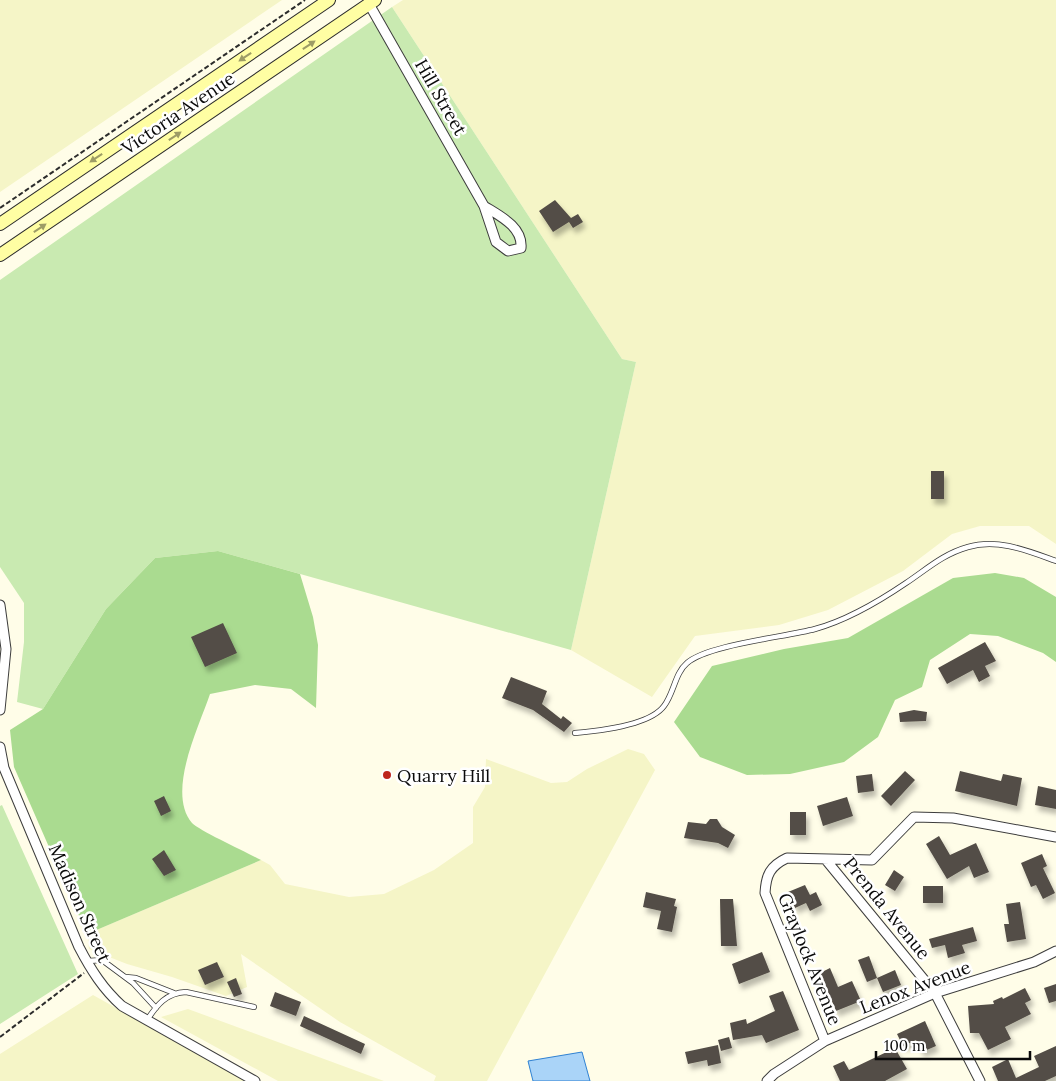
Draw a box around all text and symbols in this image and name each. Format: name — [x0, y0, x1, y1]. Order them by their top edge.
one-way arrow — [302, 40, 316, 50]
one-way arrow — [238, 52, 252, 62]
street label: Hill Street — [410, 55, 472, 139]
street label: Victoria Avenue — [116, 67, 239, 160]
one-way arrow — [168, 131, 181, 141]
one-way arrow — [90, 153, 103, 163]
one-way arrow — [34, 223, 47, 233]
place label: Quarry Hill — [397, 764, 490, 787]
marker: Quarry Hill — [381, 769, 393, 781]
street label: Madison Street — [44, 840, 116, 966]
street label: Prenda Avenue — [839, 852, 935, 964]
street label: Graylock Avenue — [773, 890, 847, 1029]
street label: Lenox Avenue — [856, 955, 974, 1019]
scale bar — [876, 1028, 1030, 1060]
text: 100 m — [884, 1036, 925, 1055]

